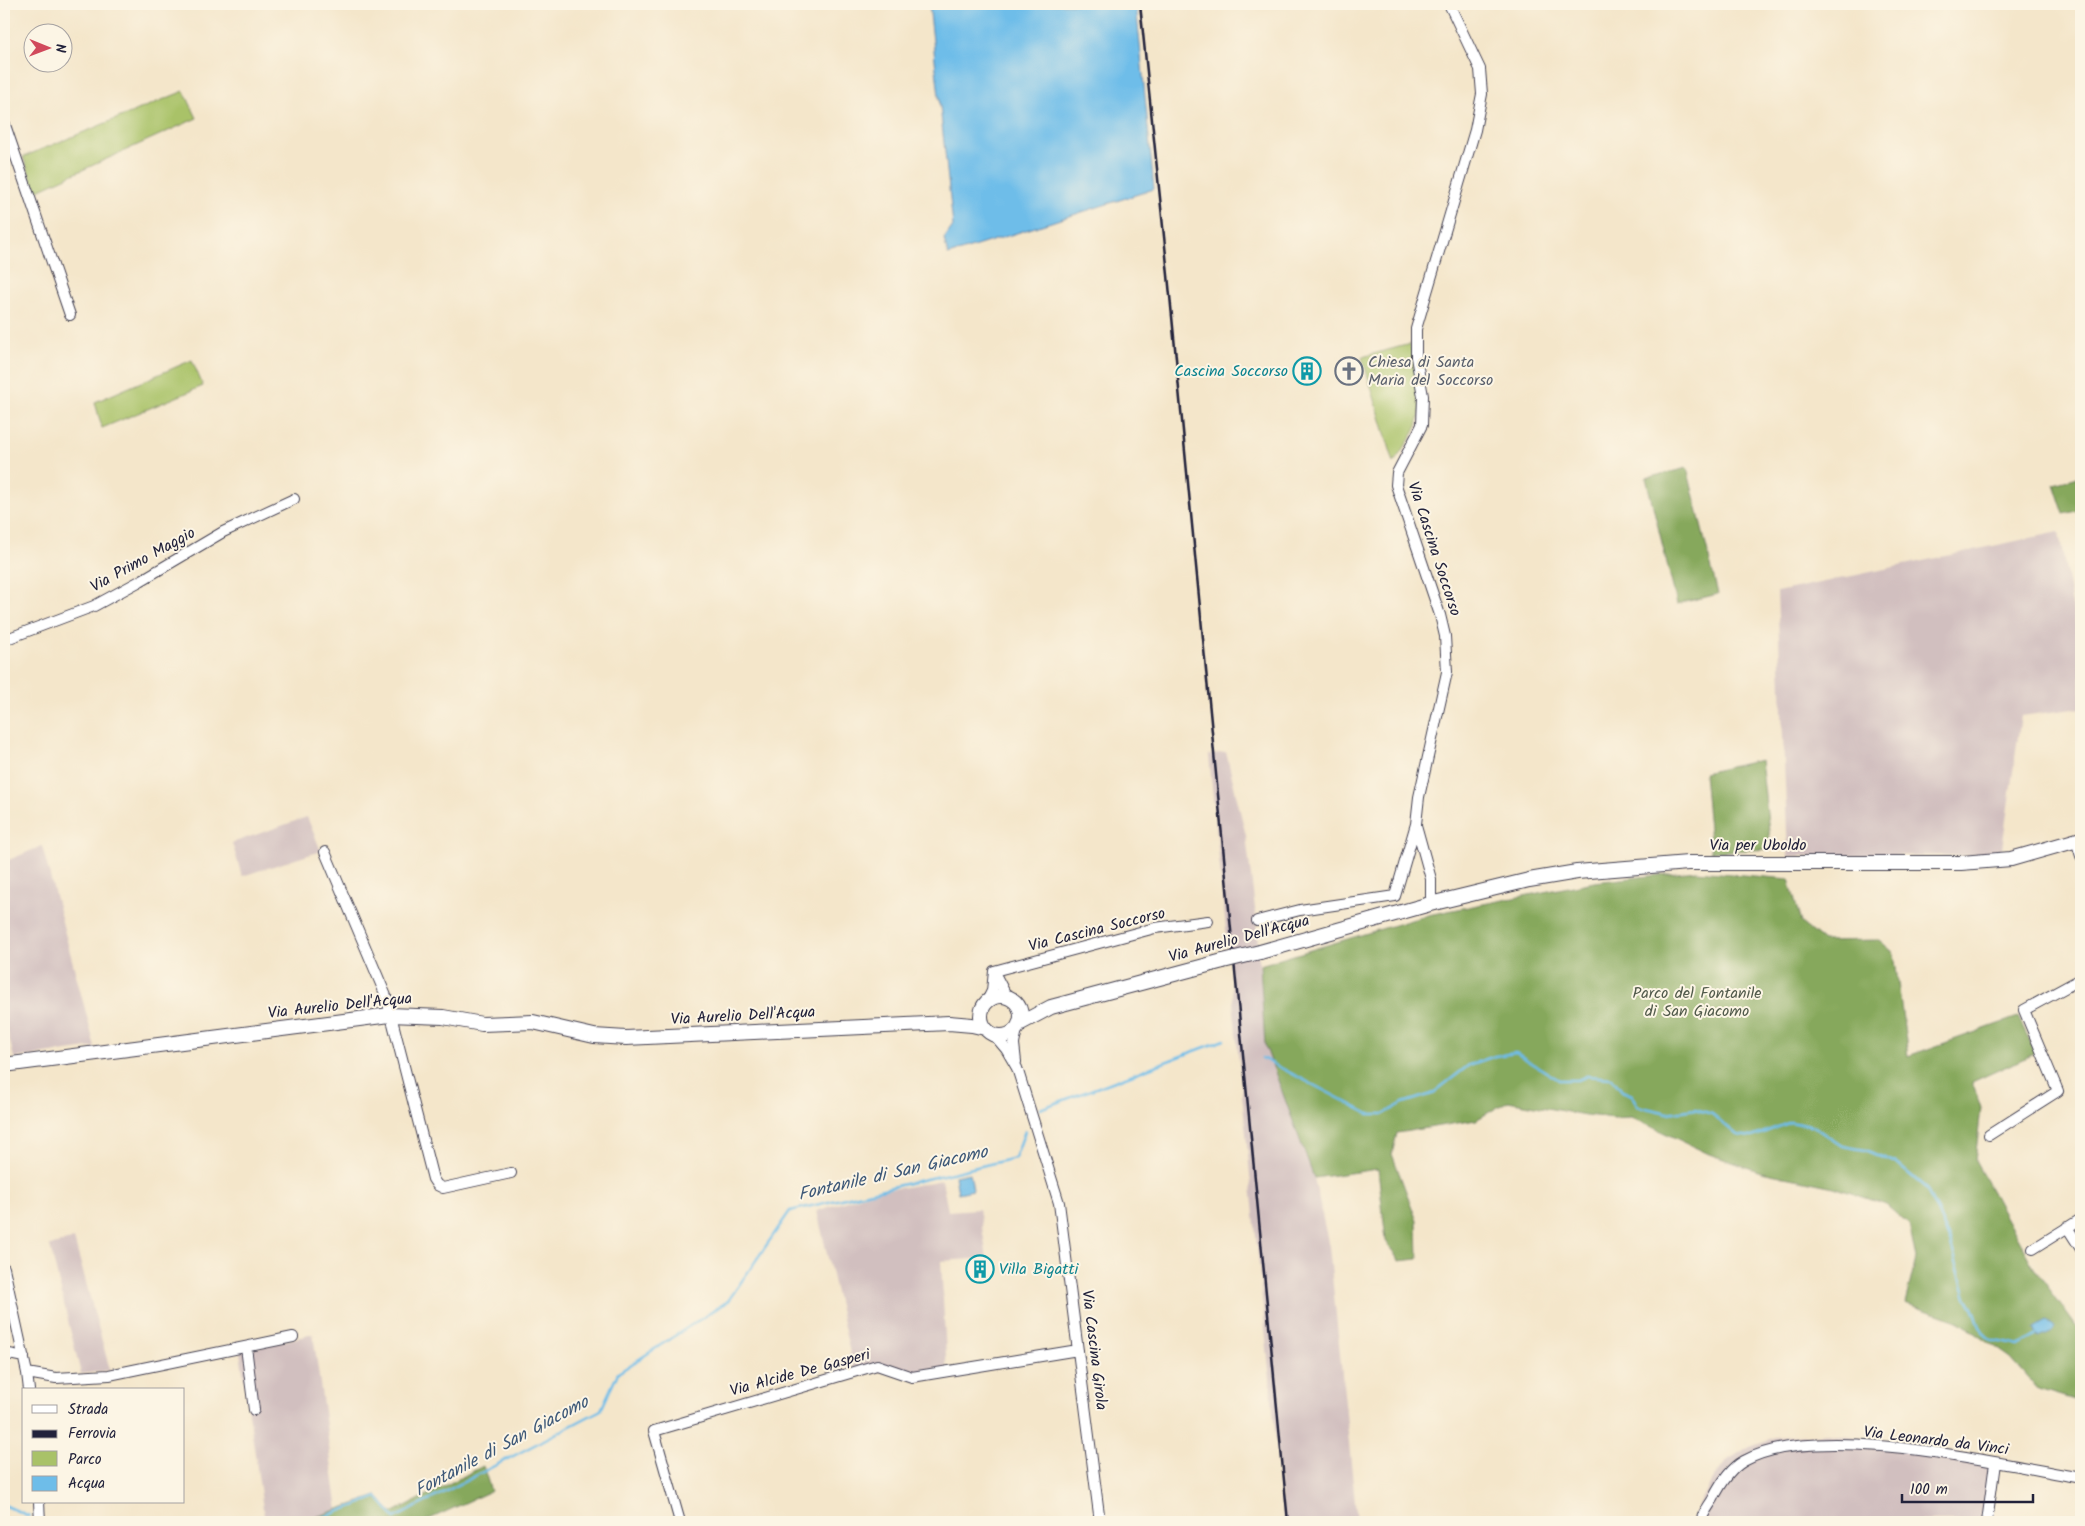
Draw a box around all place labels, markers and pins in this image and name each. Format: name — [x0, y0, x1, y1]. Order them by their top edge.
place label: Chiesa di Santa Maria del Soccorso — [1368, 350, 1493, 393]
building icon: Cascina Soccorso — [1292, 356, 1322, 386]
church icon: Chiesa di Santa Maria del Soccorso — [1334, 356, 1364, 386]
place label: Cascina Soccorso — [1174, 359, 1288, 384]
building icon: Villa Bigatti — [965, 1254, 995, 1284]
place label: Villa Bigatti — [999, 1257, 1080, 1282]

